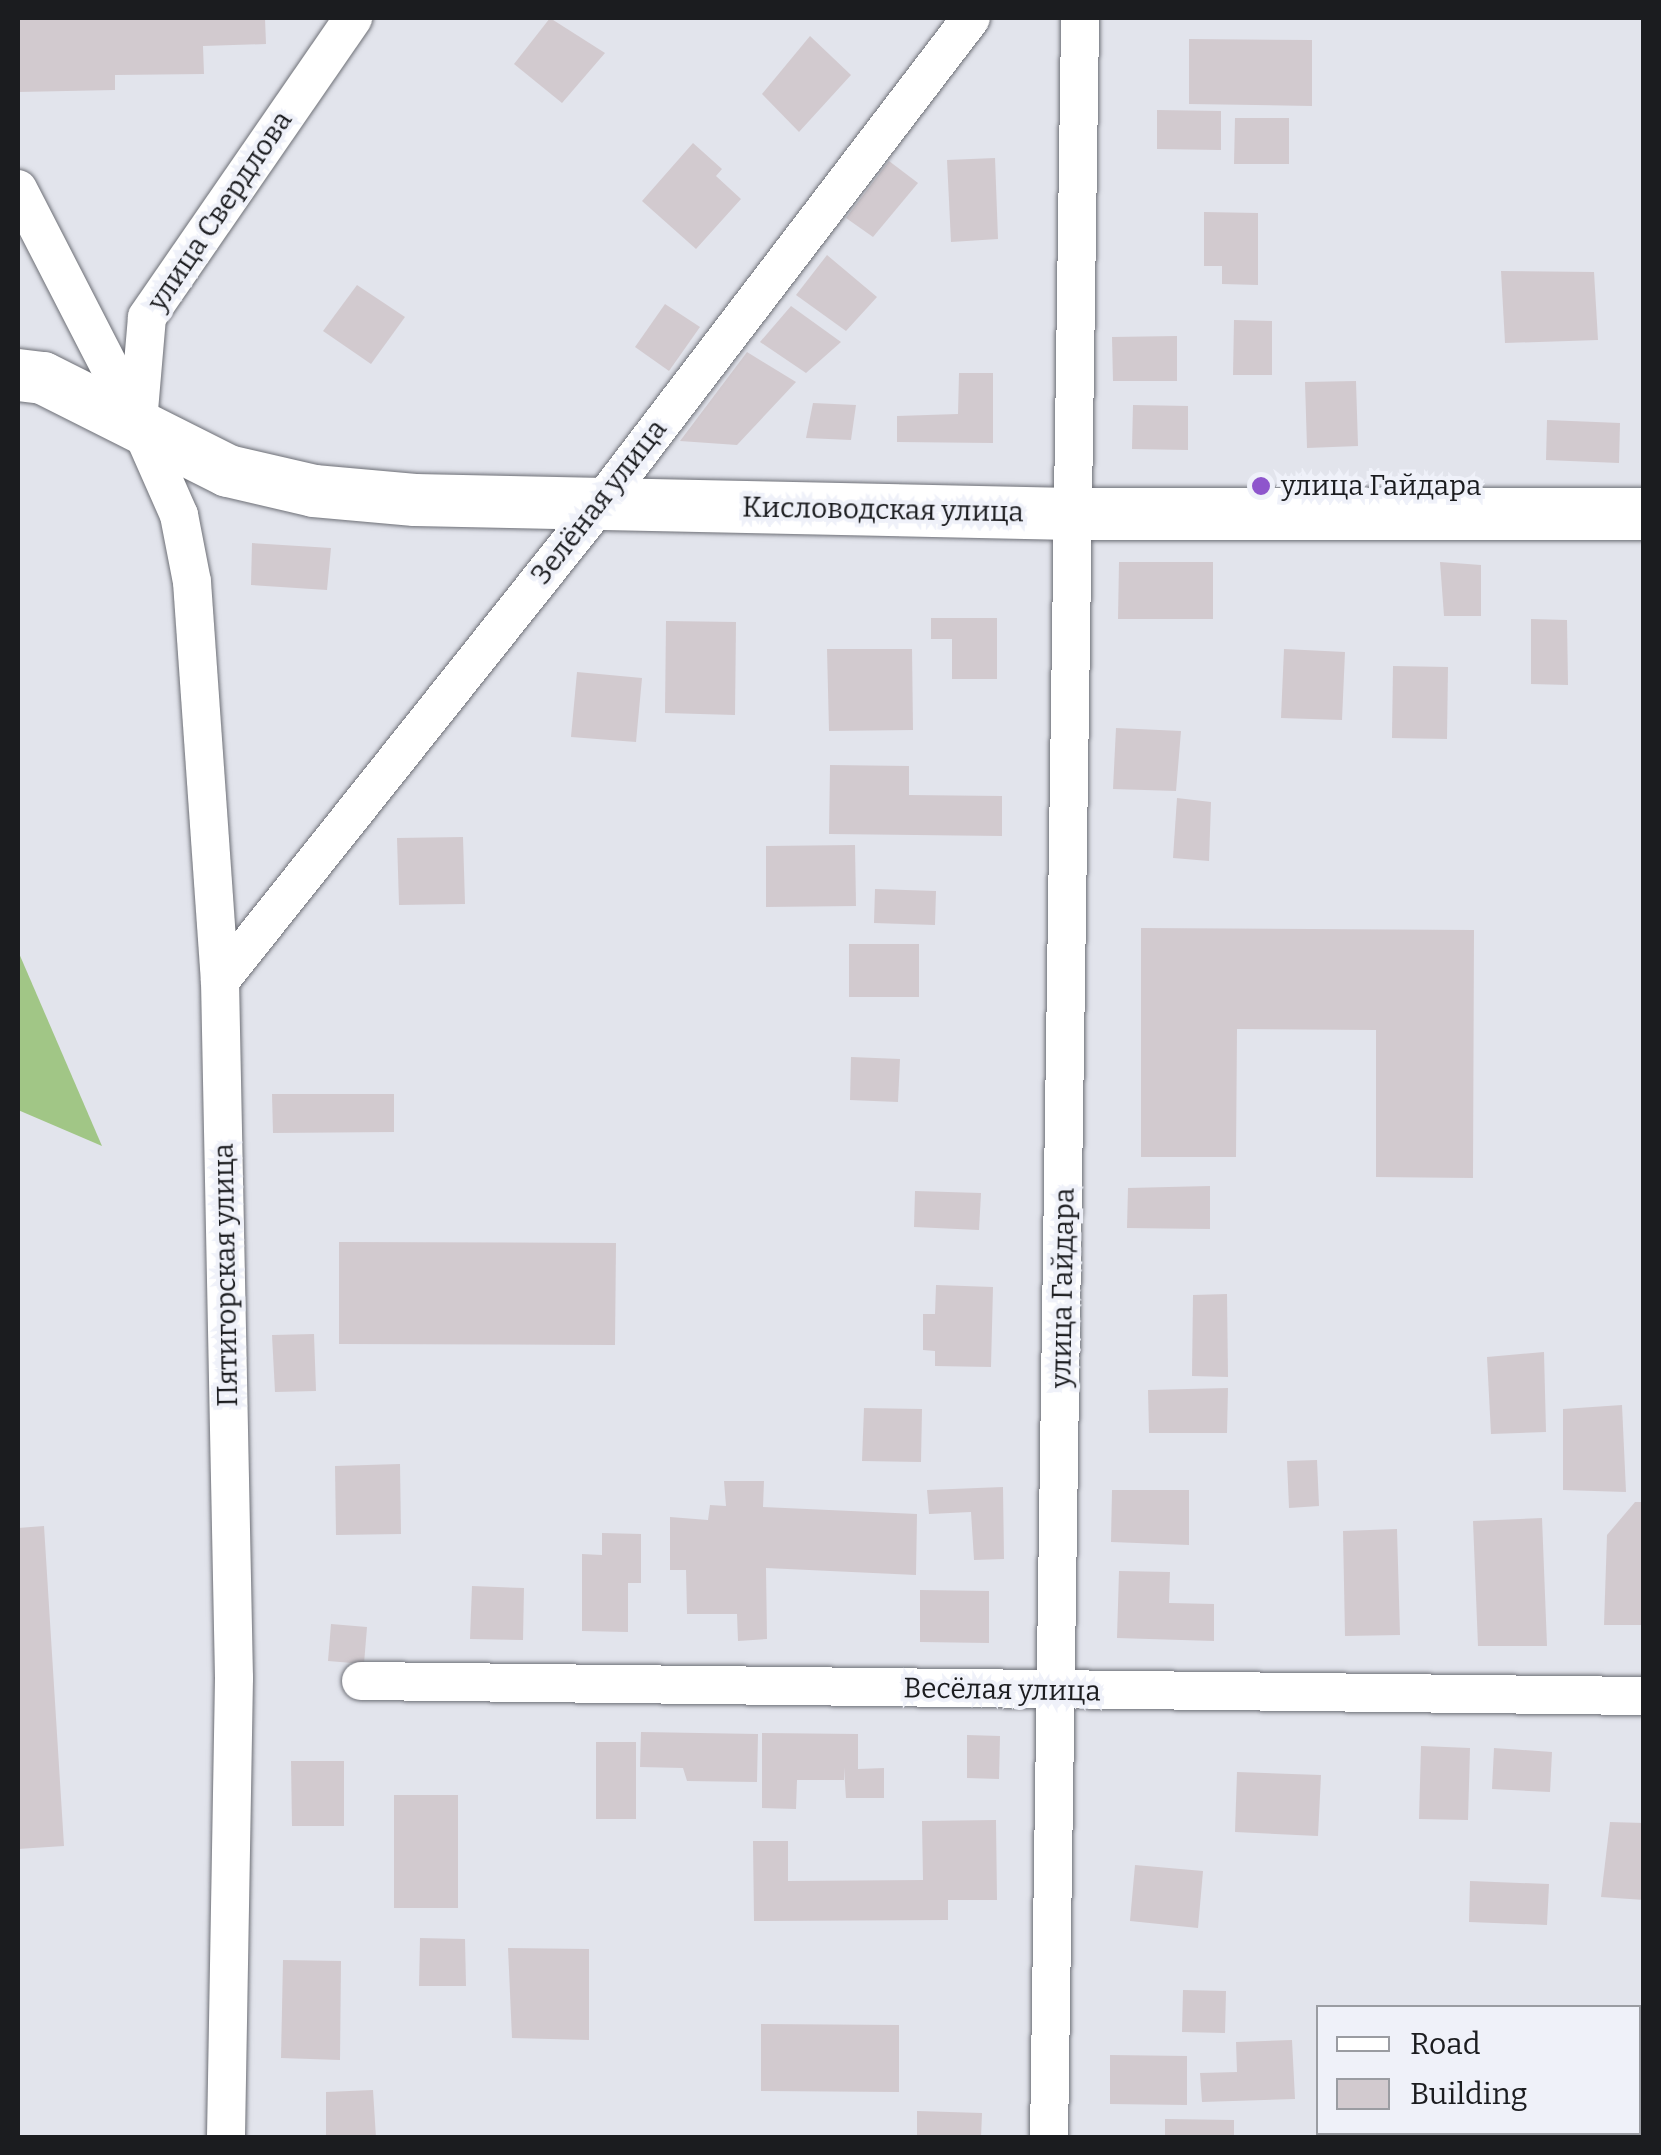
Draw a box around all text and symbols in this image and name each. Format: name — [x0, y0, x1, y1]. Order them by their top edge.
street label: улица Свердлова — [141, 105, 299, 317]
street label: Зелёная улица — [524, 413, 674, 591]
place label: улица Гайдара — [1281, 469, 1481, 503]
marker: улица Гайдара — [1250, 475, 1272, 497]
street label: Кисловодская улица — [742, 491, 1024, 529]
street label: Пятигорская улица — [207, 1143, 245, 1407]
street label: улица Гайдара — [1044, 1188, 1082, 1388]
street label: Весёлая улица — [903, 1671, 1101, 1709]
legend — [1316, 2005, 1641, 2135]
text: Road — [1410, 2026, 1481, 2062]
text: Building — [1410, 2076, 1528, 2112]

